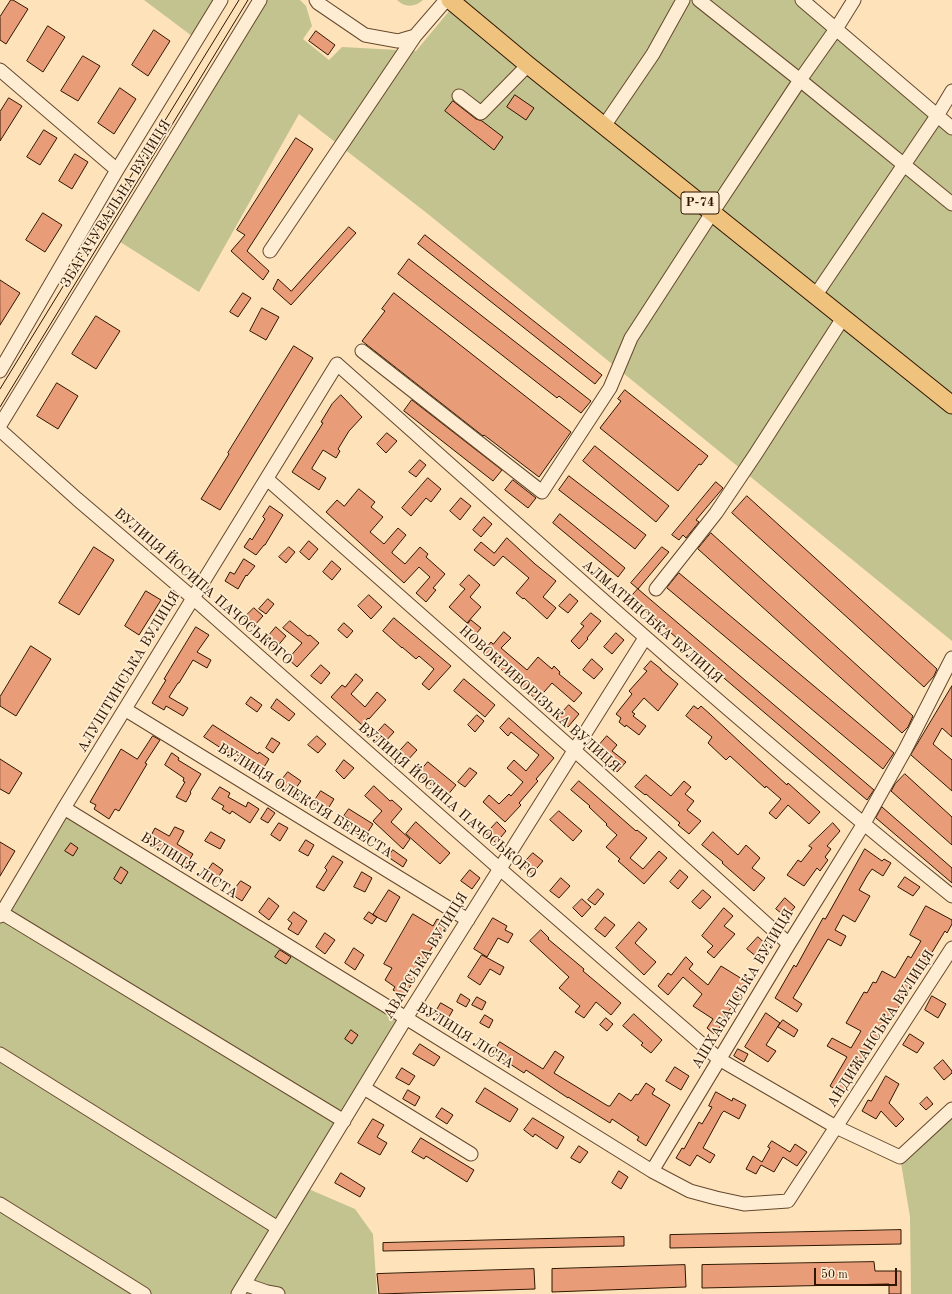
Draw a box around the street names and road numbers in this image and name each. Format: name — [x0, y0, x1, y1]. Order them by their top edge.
street label: ЗБАГАЧУВАЛЬНА ВУЛИЦЯ — [57, 117, 175, 291]
road number: Р-74 — [681, 192, 719, 214]
street label: ВУЛИЦЯ ЙОСИПА ПАЧОСЬКОГО — [111, 505, 295, 669]
street label: АЛМАТИНСЬКА ВУЛИЦЯ — [578, 557, 726, 687]
street label: АЛУШТИНСЬКА ВУЛИЦЯ — [74, 588, 184, 756]
street label: НОВОКРИВОРІЗЬКА ВУЛИЦЯ — [455, 622, 623, 776]
street label: ВУЛИЦЯ ЙОСИПА ПАЧОСЬКОГО — [355, 719, 539, 883]
street label: ВУЛИЦЯ ОЛЕКСІЯ БЕРЕСТА — [214, 740, 396, 862]
street label: ВУЛИЦЯ ЛІСТА — [137, 829, 241, 903]
street label: АВАРСЬКА ВУЛИЦЯ — [380, 890, 472, 1022]
street label: АШХАБАДСЬКА ВУЛИЦЯ — [689, 906, 797, 1072]
street label: АНДИЖАНСЬКА ВУЛИЦЯ — [824, 947, 938, 1111]
street label: ВУЛИЦЯ ЛІСТА — [413, 999, 517, 1073]

